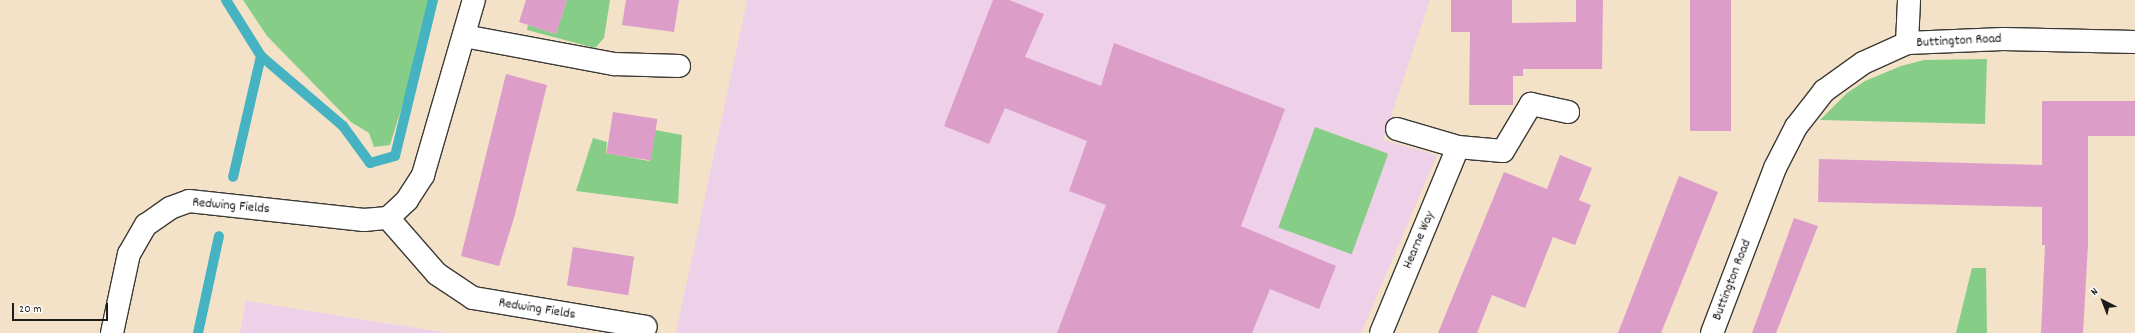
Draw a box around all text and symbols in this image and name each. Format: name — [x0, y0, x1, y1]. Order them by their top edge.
street label: Buttington Road — [1916, 30, 2002, 52]
street label: Redwing Fields — [192, 194, 270, 218]
street label: Hearne Way — [1399, 209, 1439, 271]
street label: Buttington Road — [1709, 237, 1755, 323]
north arrow — [2083, 281, 2123, 321]
text: N — [2088, 284, 2102, 300]
scale bar — [14, 295, 110, 321]
street label: Redwing Fields — [497, 295, 577, 323]
text: 20 m — [19, 301, 42, 318]

